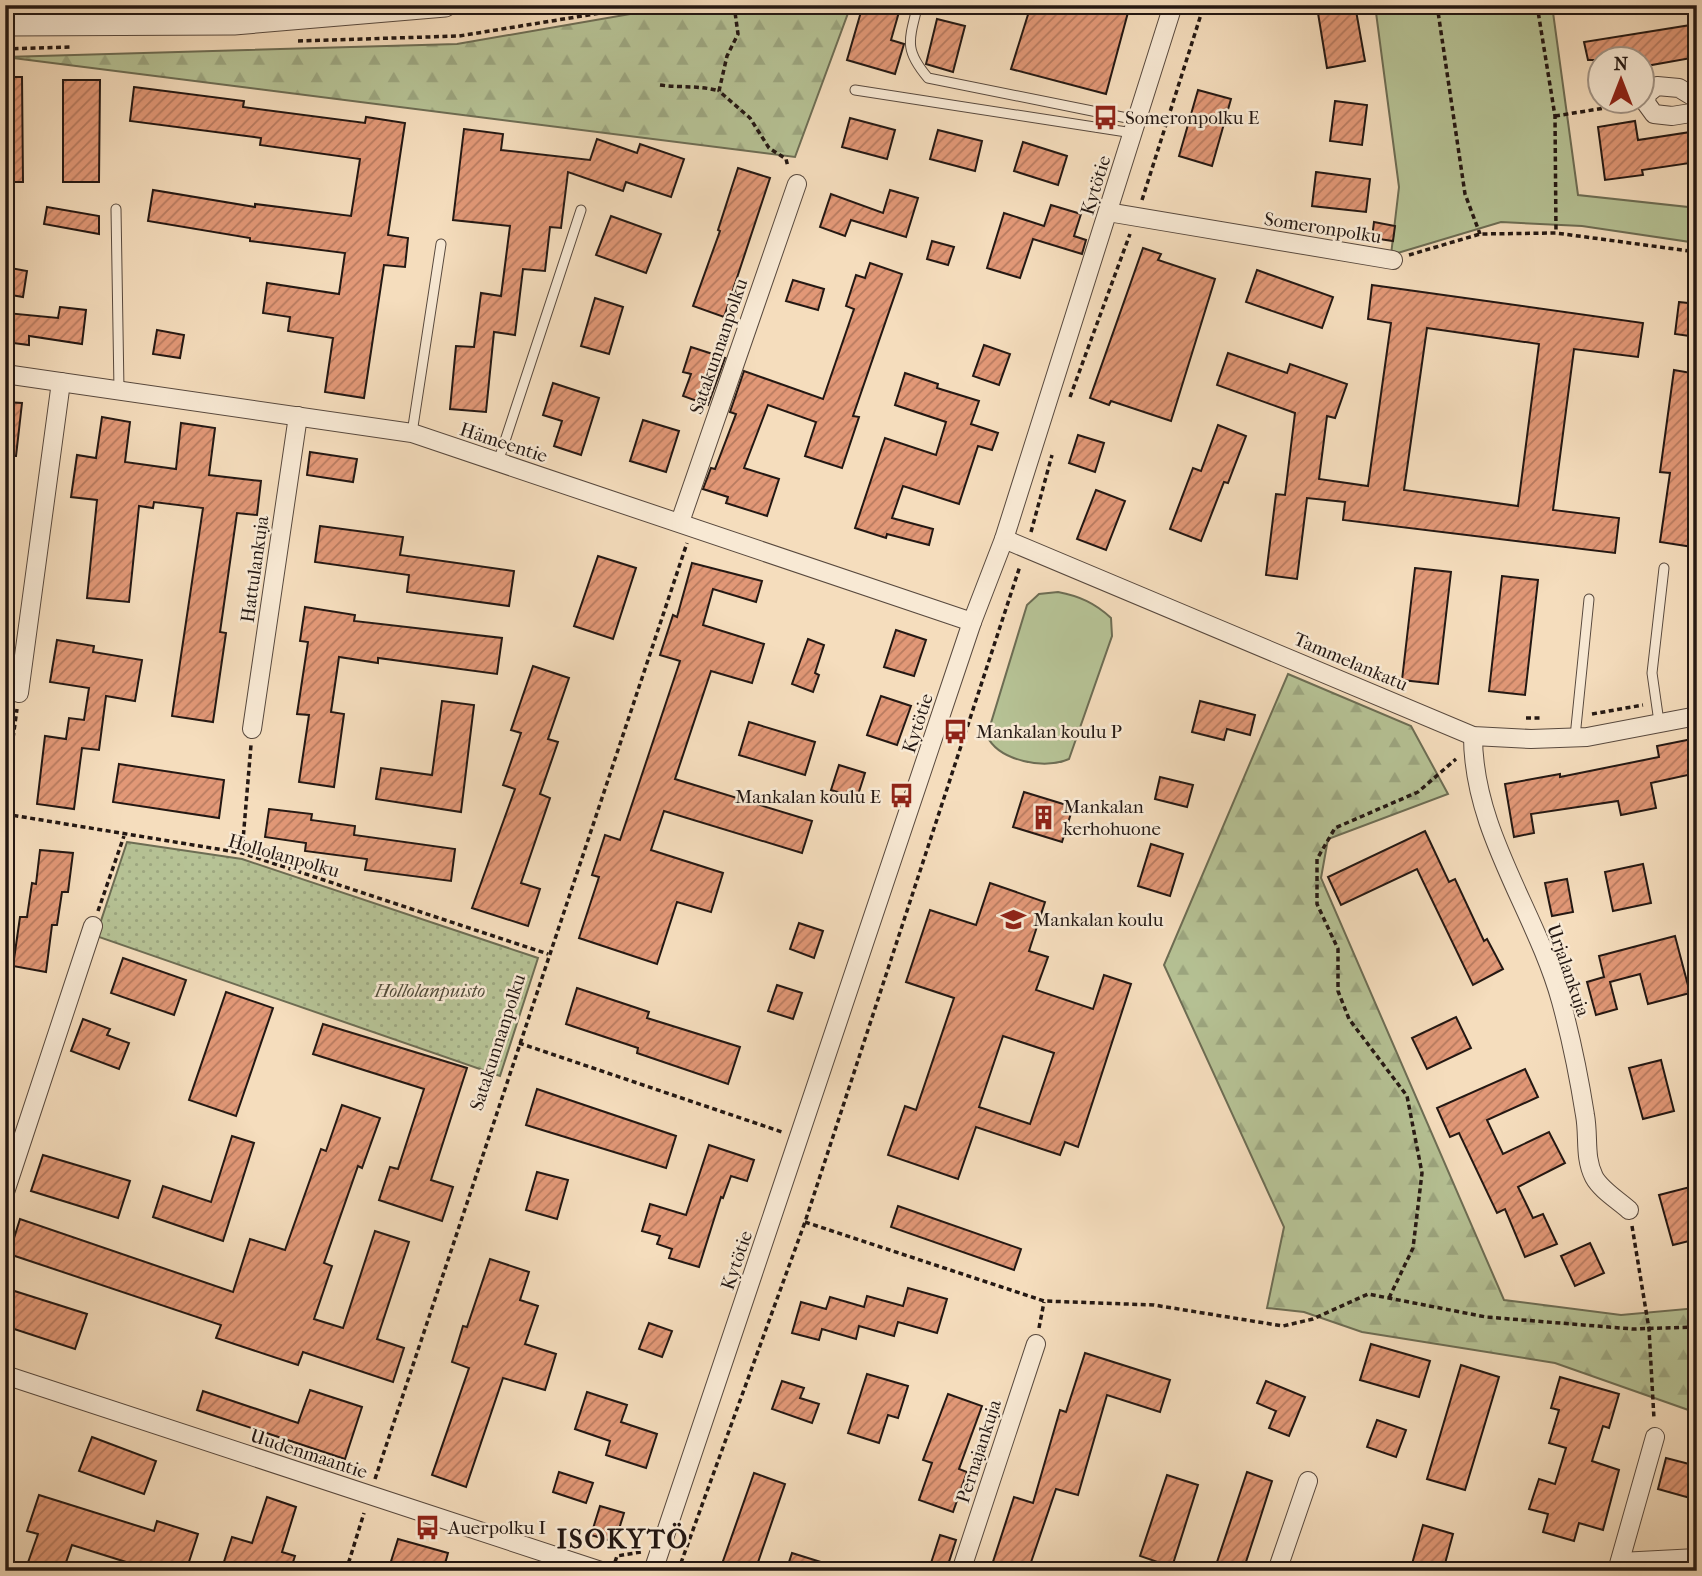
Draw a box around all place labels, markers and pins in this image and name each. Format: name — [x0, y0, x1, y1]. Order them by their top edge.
bus stop icon: Someronpolku E — [1091, 103, 1119, 131]
place label: Someronpolku E — [1125, 107, 1260, 129]
bus stop icon: Mankalan koulu P — [942, 717, 970, 745]
place label: Mankalan koulu P — [976, 721, 1123, 743]
bus stop icon: Mankalan koulu E — [887, 782, 915, 810]
place label: Mankalan koulu E — [735, 786, 881, 808]
place label: Mankalan kerhohuone — [1063, 796, 1161, 840]
building icon: Mankalan kerhohuone — [1029, 803, 1057, 831]
school or university icon: Mankalan koulu — [999, 905, 1027, 933]
place label: Mankalan koulu — [1033, 909, 1164, 931]
bus stop icon: Auerpolku I — [414, 1513, 442, 1541]
place label: Auerpolku I — [447, 1517, 546, 1539]

